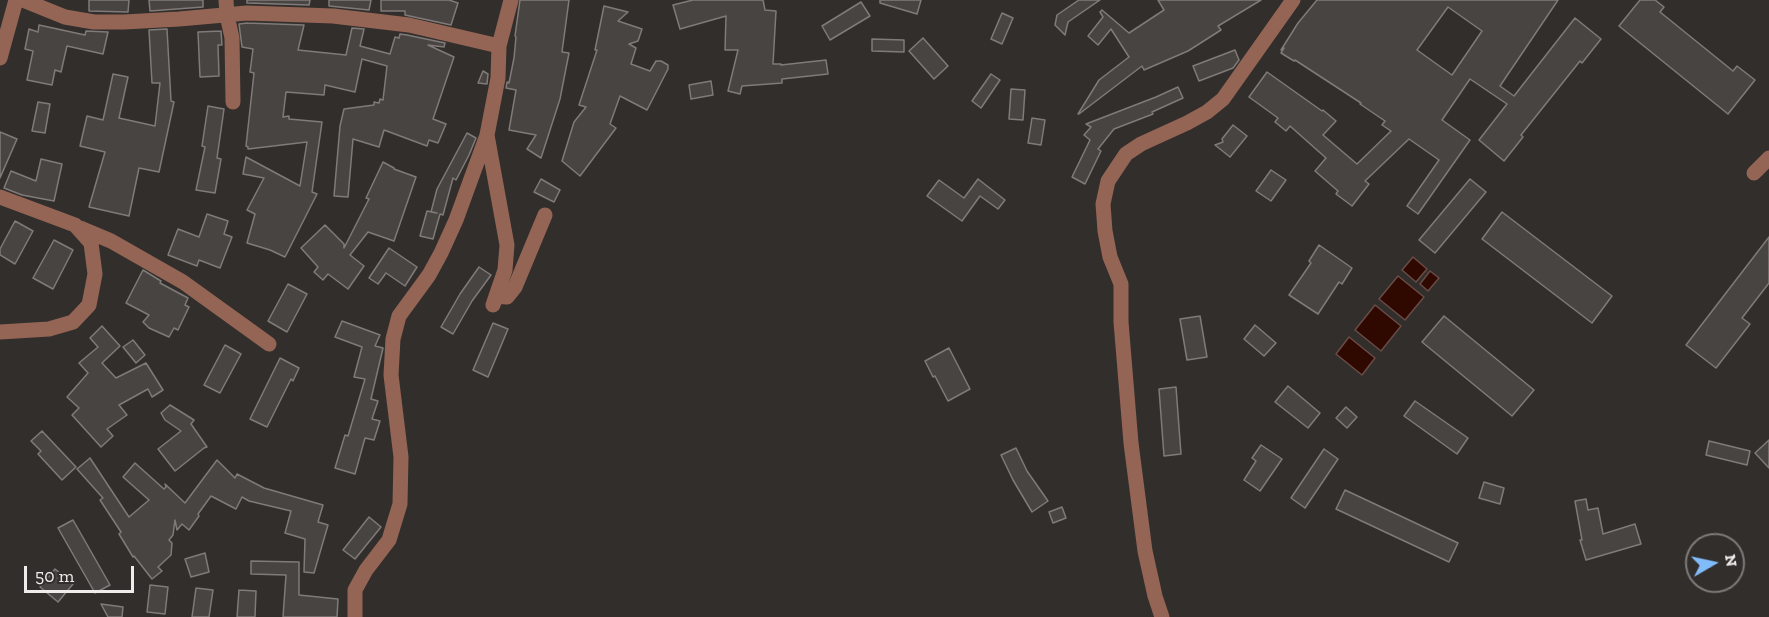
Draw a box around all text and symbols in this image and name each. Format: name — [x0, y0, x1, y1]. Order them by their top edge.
north arrow — [1685, 533, 1745, 593]
text: N — [1721, 553, 1742, 568]
scale bar — [27, 554, 136, 592]
text: 50 m — [35, 565, 74, 587]

